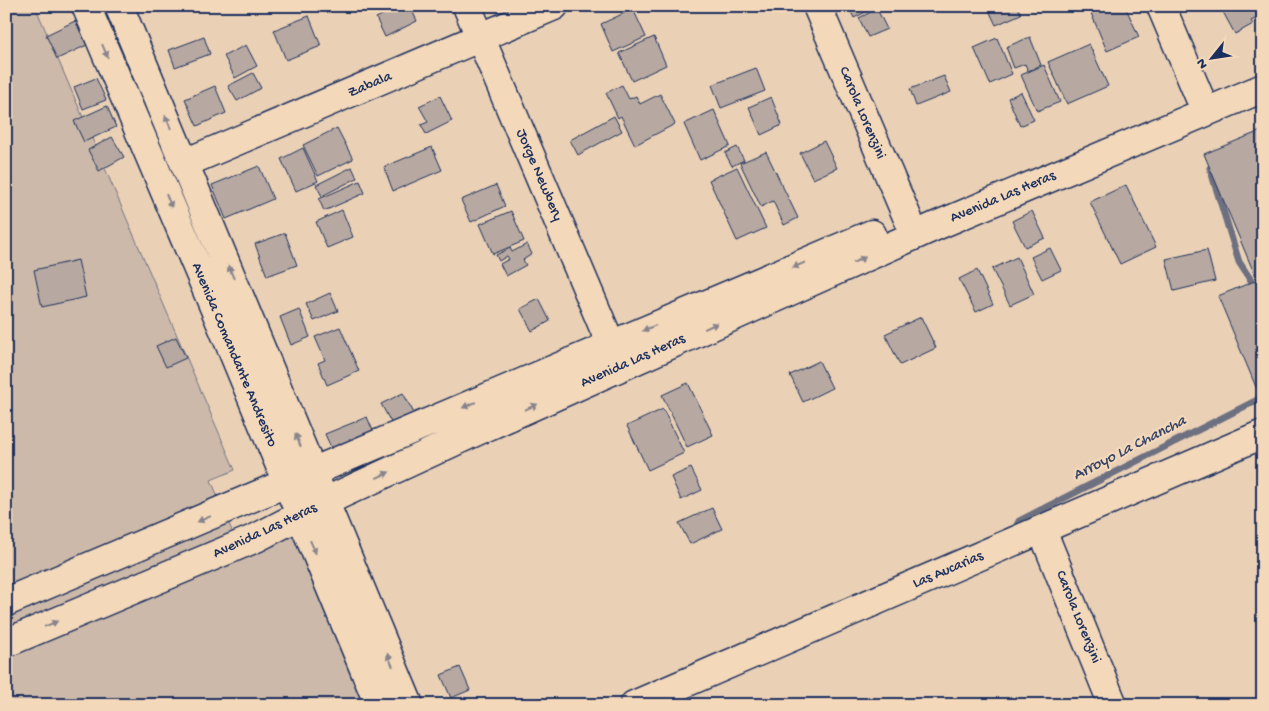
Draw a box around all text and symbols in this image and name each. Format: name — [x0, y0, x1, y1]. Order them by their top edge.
north arrow — [1186, 32, 1236, 82]
one-way arrow — [102, 44, 110, 58]
text: N — [1193, 55, 1213, 71]
street label: Carola Lorenzini — [834, 64, 890, 162]
street label: Zabala — [345, 67, 395, 102]
one-way arrow — [164, 114, 172, 129]
street label: Jorge Newbery — [511, 126, 567, 224]
street label: Avenida Las Heras — [948, 167, 1059, 227]
one-way arrow — [165, 194, 173, 209]
one-way arrow — [852, 255, 866, 263]
street label: Avenida Comandante Andresito — [187, 260, 281, 450]
one-way arrow — [791, 261, 806, 269]
one-way arrow — [227, 264, 235, 279]
one-way arrow — [704, 322, 718, 330]
one-way arrow — [642, 325, 656, 333]
street label: Avenida Las Heras — [578, 330, 689, 392]
one-way arrow — [462, 402, 476, 410]
one-way arrow — [524, 402, 538, 410]
water label: Arroyo La Chancha — [1070, 412, 1191, 486]
one-way arrow — [294, 432, 302, 447]
one-way arrow — [376, 470, 390, 478]
street label: Avenida Las Heras — [210, 499, 320, 563]
one-way arrow — [197, 516, 211, 524]
one-way arrow — [309, 540, 317, 555]
street label: Las Aucarias — [910, 547, 986, 593]
street label: Carola Lorenzini — [1051, 568, 1105, 666]
one-way arrow — [44, 619, 58, 627]
one-way arrow — [386, 652, 394, 667]

